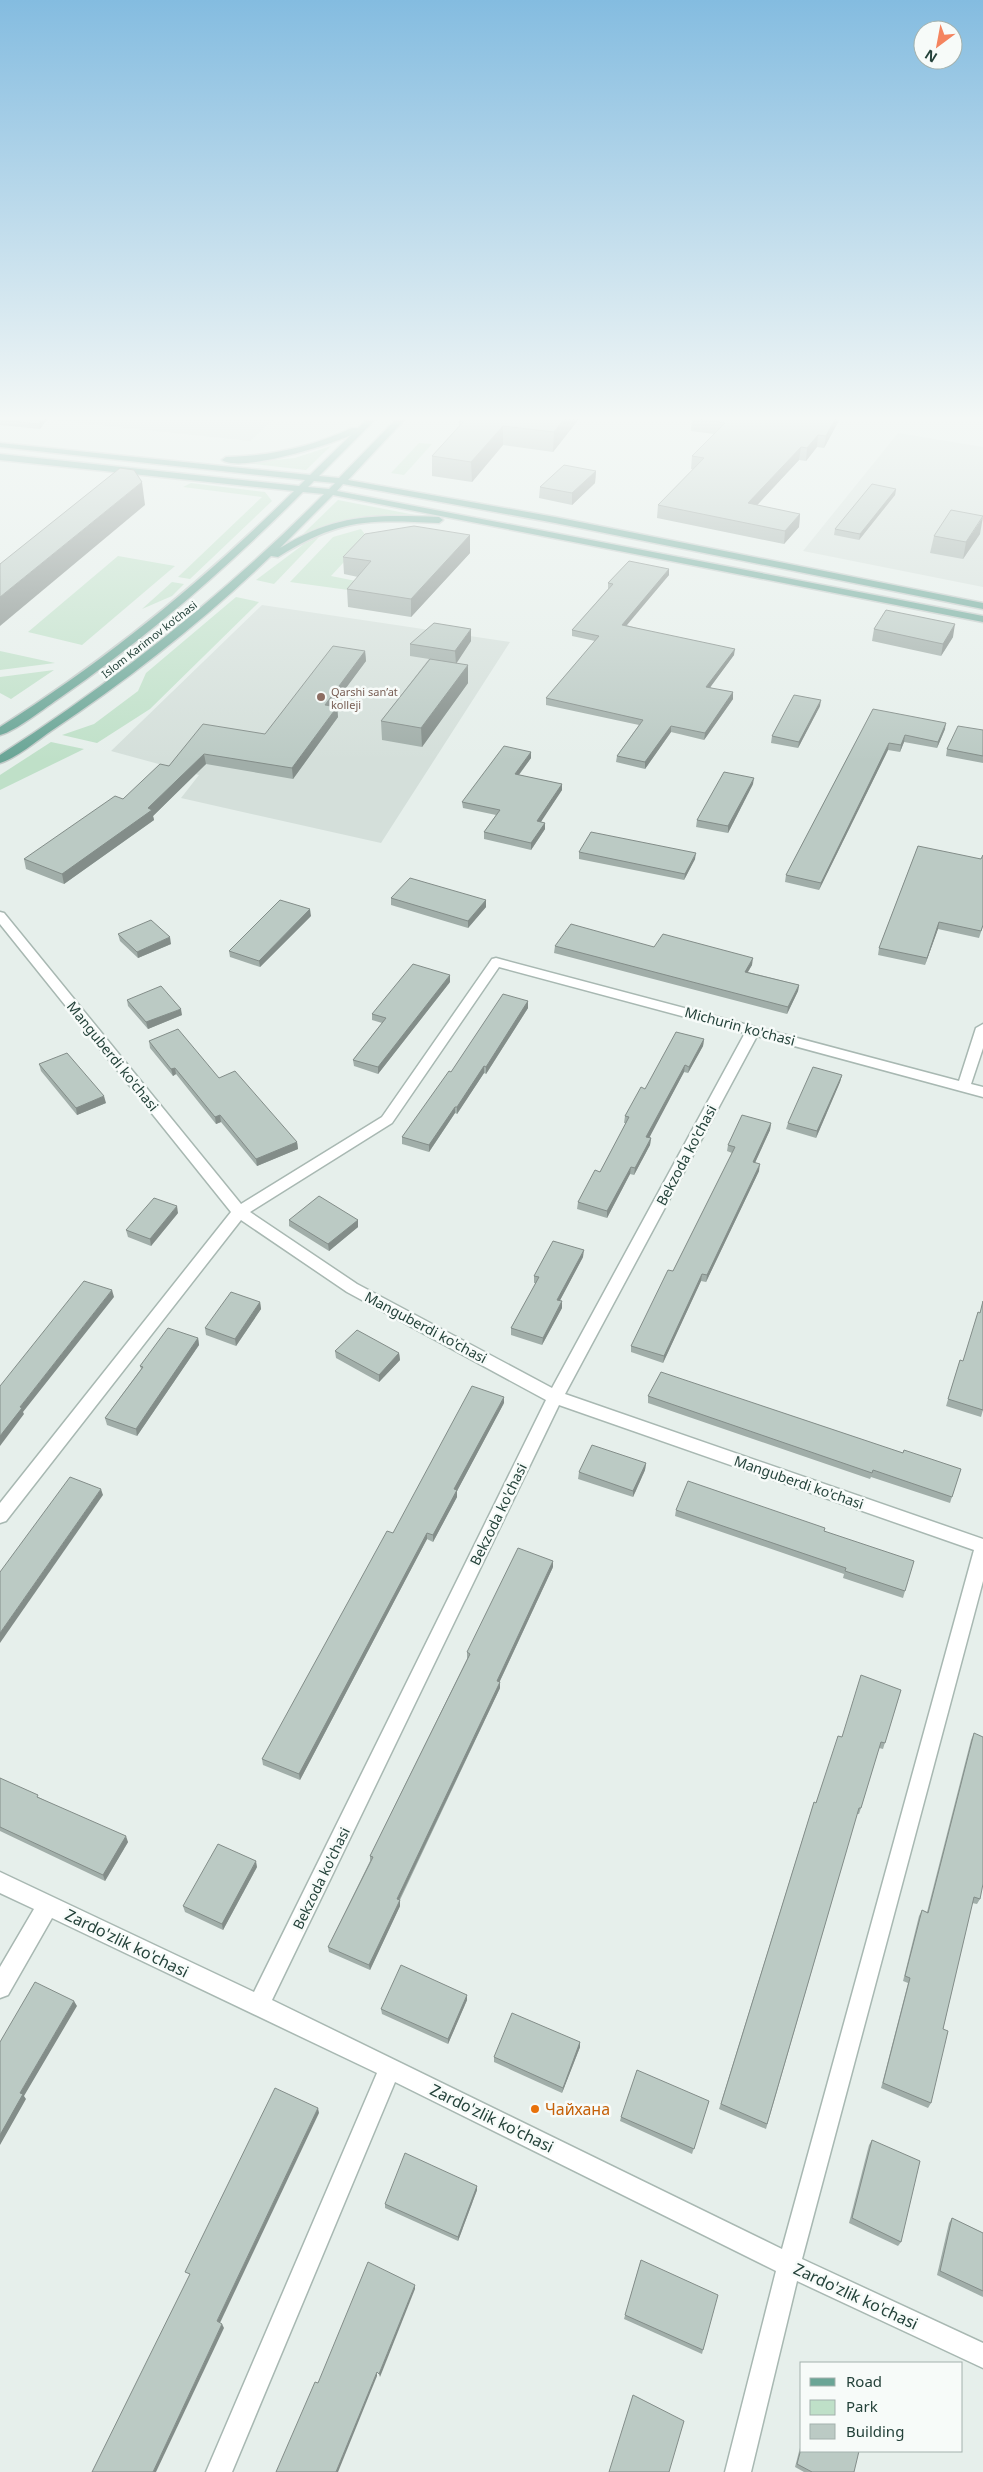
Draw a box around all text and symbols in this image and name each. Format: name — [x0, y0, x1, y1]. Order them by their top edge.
north arrow — [913, 20, 963, 70]
text: N — [921, 45, 941, 68]
street label: Islom Karimov ko‘chasi — [98, 597, 200, 681]
place label: Qarshi san’at kolleji — [331, 684, 398, 712]
marker: Qarshi san’at kolleji — [315, 691, 327, 703]
street label: Manguberdi ko'chasi — [63, 997, 163, 1115]
street label: Michurin ko'chasi — [683, 1002, 797, 1050]
street label: Bekzoda ko'chasi — [651, 1101, 721, 1209]
street label: Manguberdi ko'chasi — [361, 1287, 491, 1367]
street label: Manguberdi ko'chasi — [732, 1451, 866, 1513]
street label: Bekzoda ko'chasi — [465, 1460, 531, 1568]
street label: Bekzoda ko'chasi — [288, 1824, 354, 1932]
street label: Zardo'zlik ko'chasi — [62, 1904, 192, 1982]
street label: Zardo'zlik ko'chasi — [427, 2079, 557, 2157]
place label: Чайхана — [545, 2098, 610, 2120]
marker: Чайхана — [529, 2103, 541, 2115]
street label: Zardo'zlik ko'chasi — [790, 2258, 922, 2334]
legend — [800, 2362, 963, 2452]
text: Road — [846, 2371, 882, 2391]
text: Park — [846, 2396, 878, 2416]
text: Building — [846, 2421, 904, 2441]

